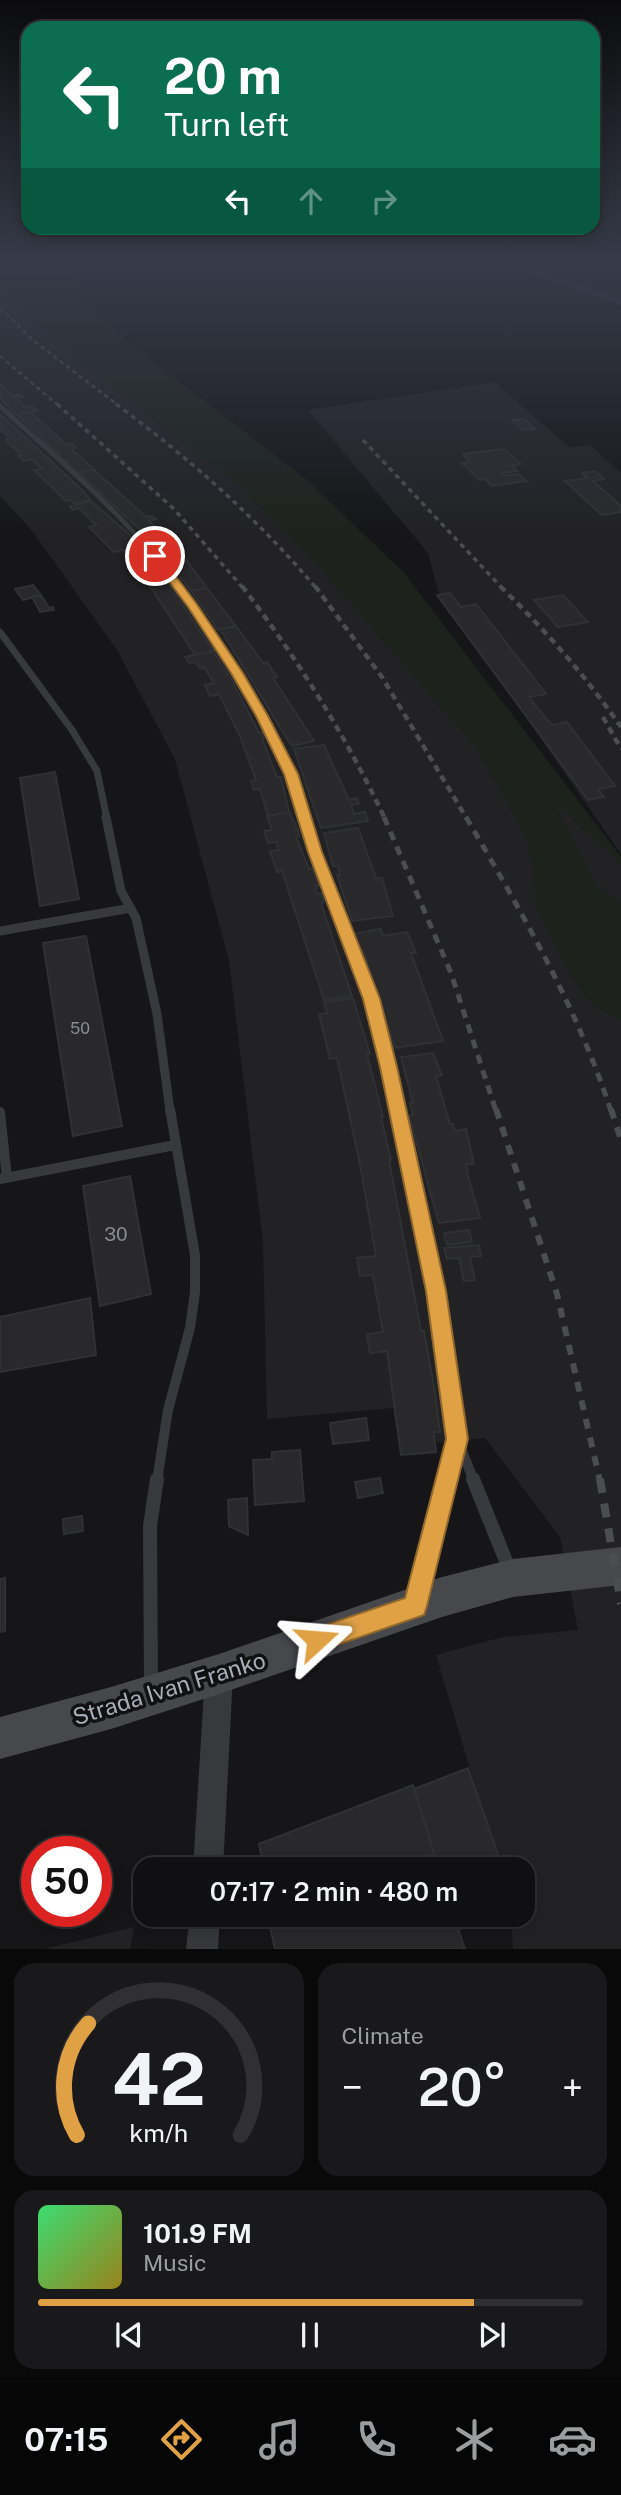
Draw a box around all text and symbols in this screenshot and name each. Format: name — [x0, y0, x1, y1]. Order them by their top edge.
text: 20 m — [164, 47, 282, 105]
icon: left — [49, 49, 140, 140]
text: Turn left — [164, 106, 289, 143]
icon: left — [219, 182, 257, 220]
icon: ahead — [292, 182, 330, 220]
icon: right — [365, 182, 403, 220]
pin — [125, 526, 185, 586]
icon: arrive — [136, 537, 174, 575]
house number: 50 — [70, 1019, 90, 1038]
house number: 30 — [104, 1223, 128, 1245]
position arrow — [280, 1603, 354, 1677]
street label: Strada Ivan Franko — [69, 1646, 269, 1730]
speed limit sign: 50 — [21, 1836, 112, 1927]
text: 07:17 · 2 min · 480 m — [210, 1876, 458, 1907]
text: Climate — [342, 2022, 424, 2049]
text: 42 — [112, 2037, 206, 2122]
text: 20° — [418, 2057, 507, 2118]
text: − — [342, 2065, 363, 2110]
text: + — [562, 2065, 583, 2110]
text: km/h — [129, 2118, 188, 2148]
text: 101.9 FM — [143, 2218, 252, 2249]
text: Music — [143, 2249, 207, 2276]
icon: previous — [110, 2316, 148, 2354]
icon: pause — [291, 2316, 329, 2354]
icon: next — [473, 2316, 511, 2354]
icon: directions — [157, 2415, 206, 2464]
icon: music — [255, 2415, 304, 2464]
icon: phone — [352, 2415, 401, 2464]
icon: climate — [450, 2415, 499, 2464]
icon: car — [548, 2415, 597, 2464]
text: 07:15 — [24, 2421, 108, 2458]

